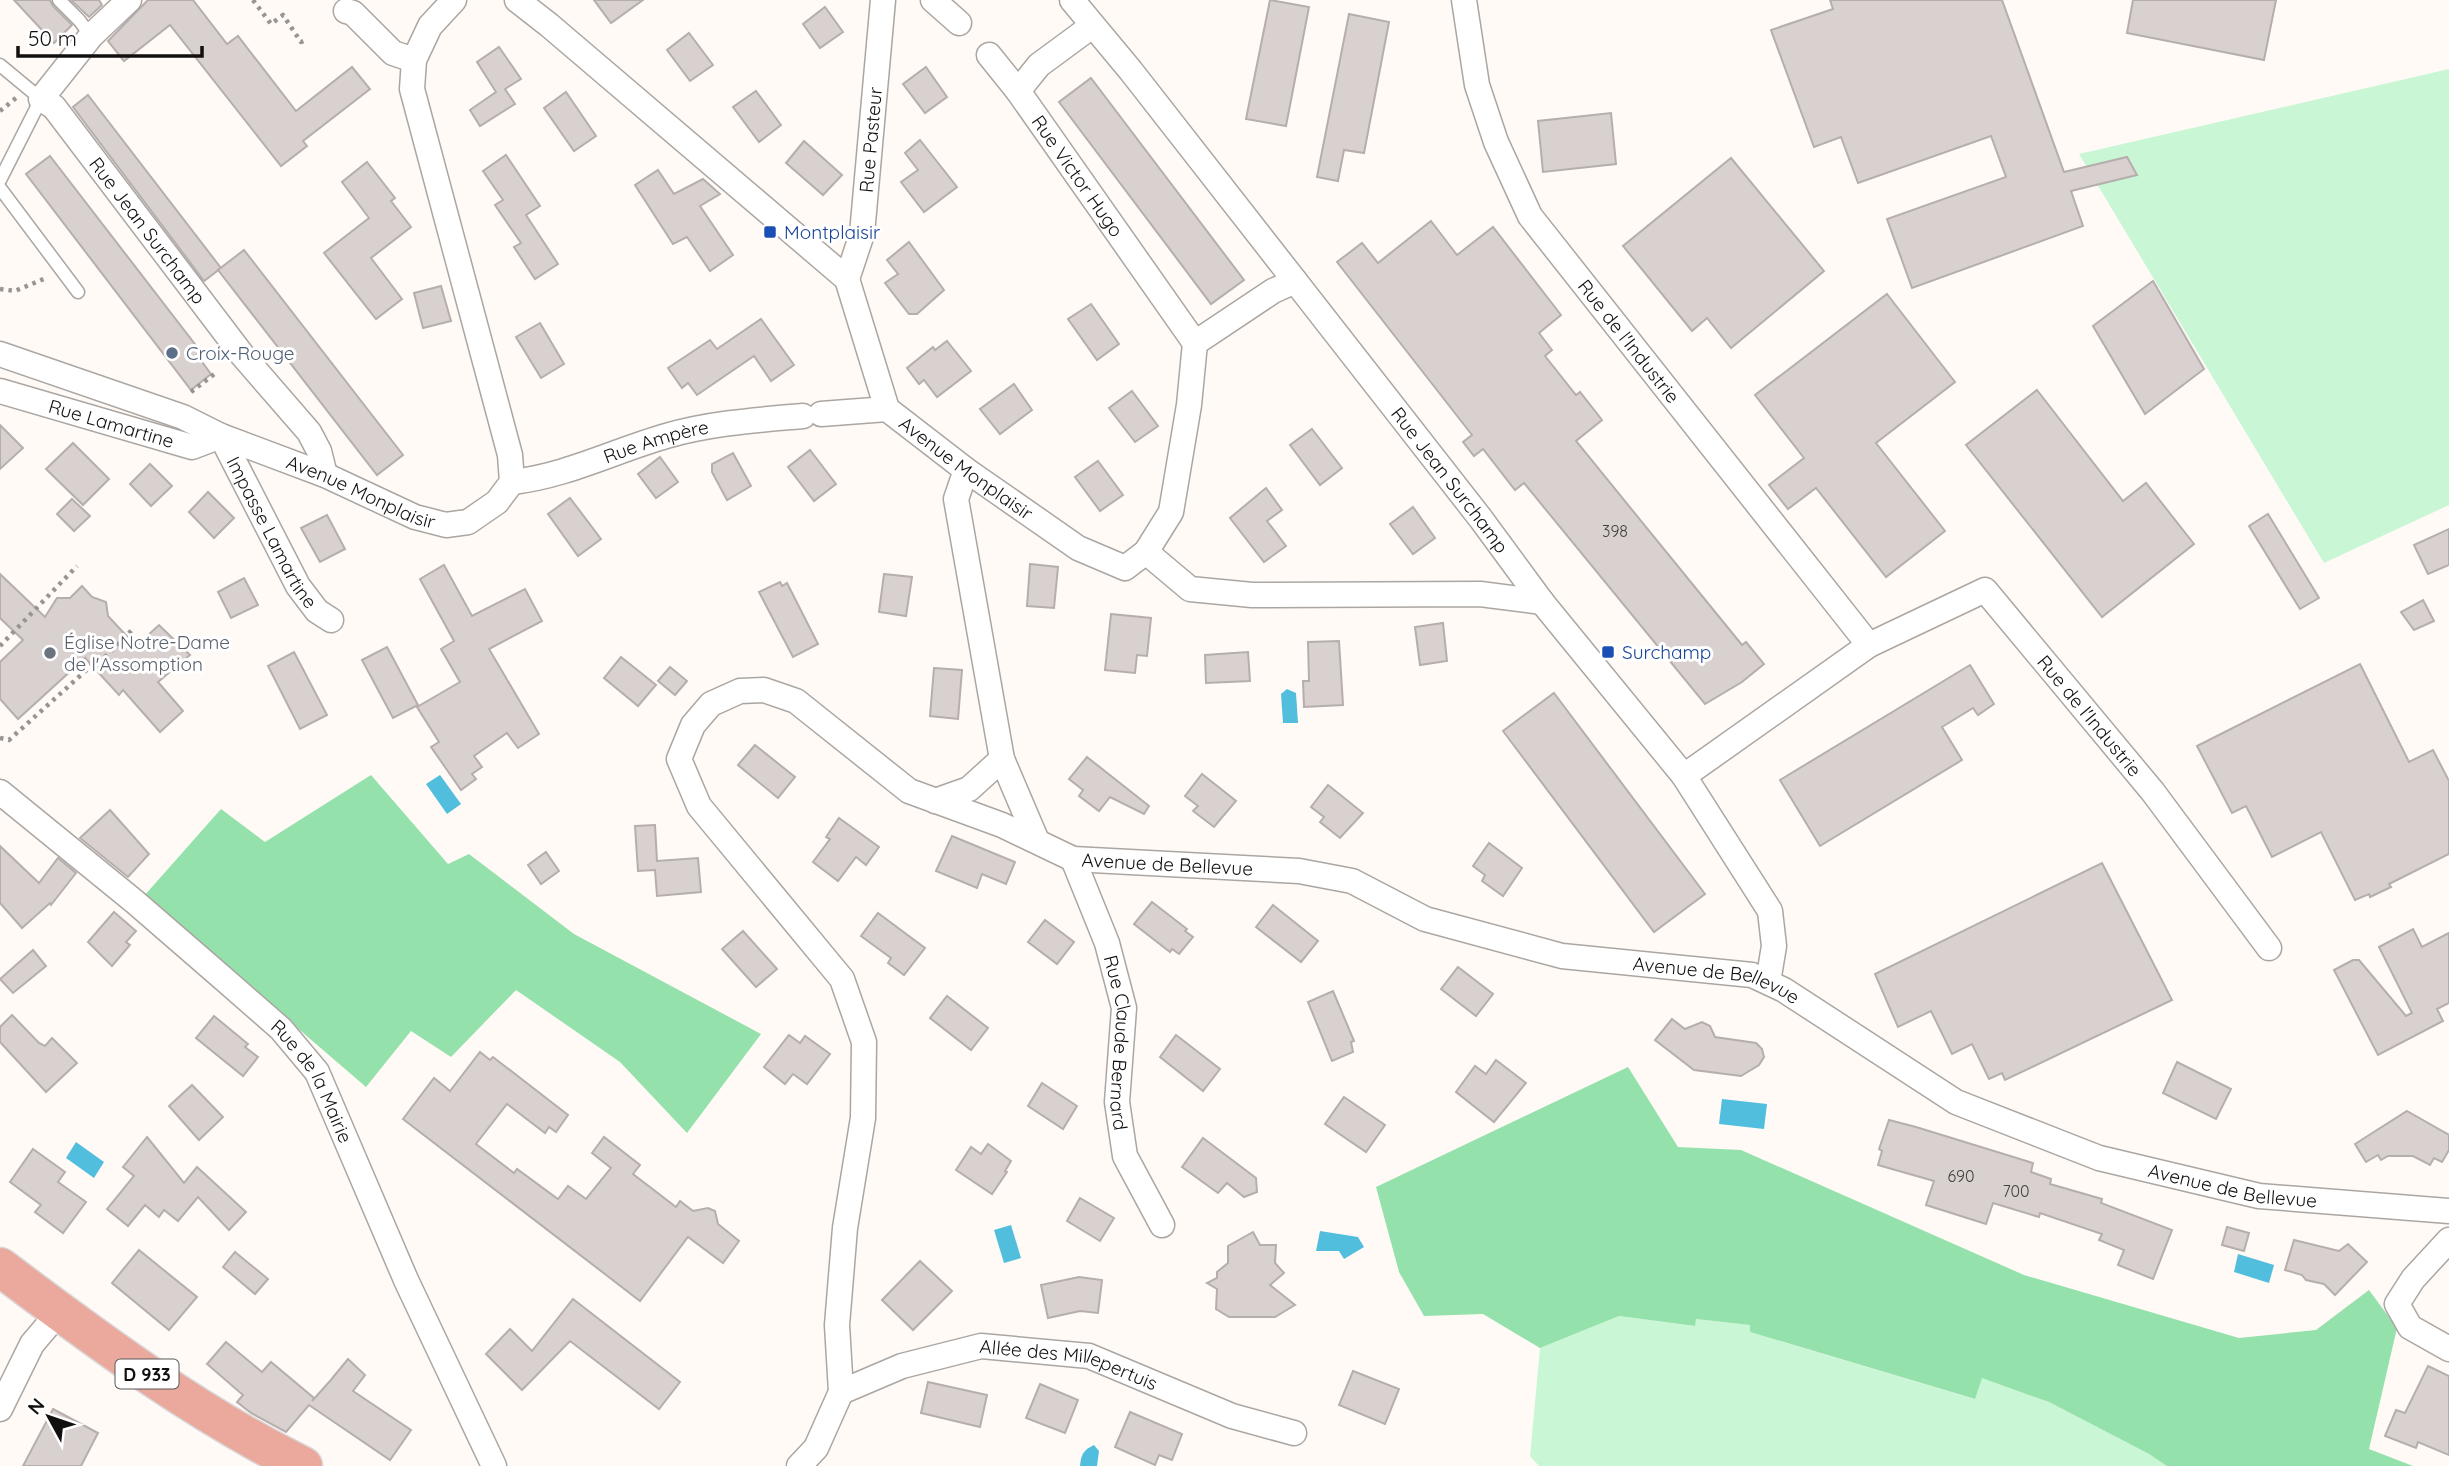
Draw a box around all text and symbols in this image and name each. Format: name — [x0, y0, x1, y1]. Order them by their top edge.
scale bar — [18, 14, 201, 58]
text: 50 m — [28, 25, 77, 51]
street label: Rue Pasteur — [854, 85, 887, 194]
street label: Rue Victor Hugo — [1027, 110, 1129, 242]
street label: Rue Jean Surchamp — [84, 152, 211, 309]
place label: Montplaisir — [784, 220, 881, 244]
marker: Montplaisir — [762, 224, 778, 240]
street label: Rue de l'Industrie — [1573, 275, 1685, 408]
place label: Croix-Rouge — [186, 341, 294, 365]
marker: Croix-Rouge — [164, 345, 180, 361]
street label: Rue Lamartine — [46, 394, 177, 453]
street label: Rue Jean Surchamp — [1386, 402, 1514, 558]
street label: Avenue Monplaisir — [894, 411, 1038, 525]
street label: Rue Ampère — [600, 415, 710, 469]
street label: Avenue Monplaisir — [283, 450, 439, 534]
street label: Impasse Lamartine — [222, 452, 323, 613]
house number: 398 — [1602, 521, 1628, 541]
place label: Église Notre-Dame de l'Assomption — [64, 630, 230, 676]
place label: Surchamp — [1622, 640, 1711, 664]
marker: Surchamp — [1600, 644, 1616, 660]
marker: Église Notre-Dame de l'Assomption — [42, 645, 58, 661]
street label: Rue de l'Industrie — [2032, 650, 2147, 781]
street label: Avenue de Bellevue — [1081, 847, 1254, 881]
street label: Avenue de Bellevue — [1632, 951, 1804, 1009]
street label: Rue Claude Bernard — [1099, 952, 1136, 1132]
street label: Rue de la Mairie — [266, 1014, 358, 1147]
street label: Avenue de Bellevue — [2146, 1158, 2318, 1213]
house number: 690 — [1947, 1166, 1975, 1186]
house number: 700 — [2002, 1181, 2030, 1201]
street label: Allée des Millepertuis — [979, 1334, 1161, 1395]
road number: D 933 — [116, 1359, 178, 1388]
north arrow — [14, 1382, 84, 1452]
text: N — [22, 1393, 50, 1419]

